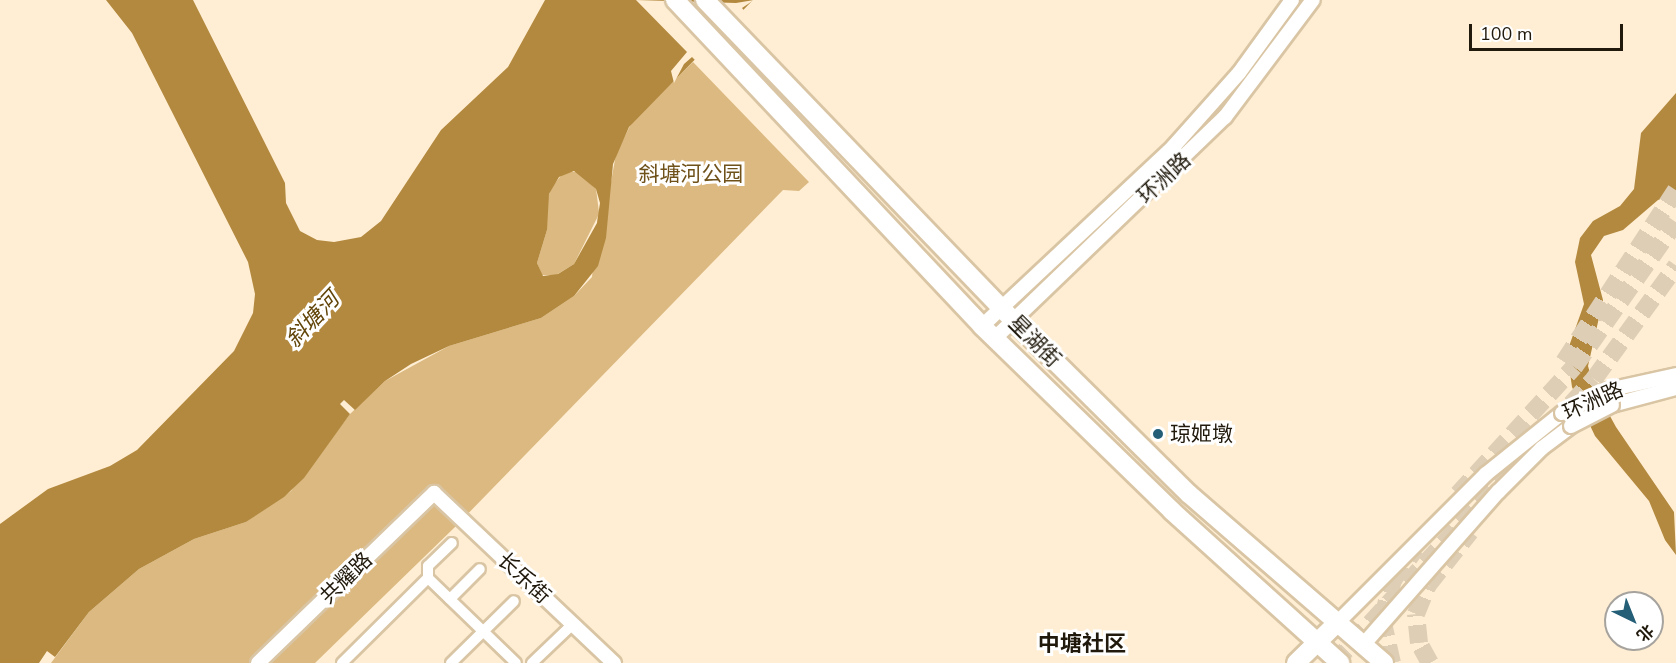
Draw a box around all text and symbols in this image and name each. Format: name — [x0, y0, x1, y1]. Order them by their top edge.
scale bar — [1472, 12, 1626, 50]
text: 100 m — [1480, 22, 1532, 46]
street label: 环洲路 — [1132, 147, 1196, 209]
park label: 斜塘河公园 — [639, 161, 743, 187]
water label: 斜塘河 — [281, 287, 345, 353]
street label: 星湖街 — [1004, 310, 1066, 372]
street label: 环洲路 — [1559, 377, 1627, 425]
place label: 琼姬墩 — [1170, 421, 1233, 447]
marker: 琼姬墩 — [1151, 427, 1165, 441]
street label: 共耀路 — [315, 547, 377, 609]
street label: 长乐街 — [492, 547, 556, 609]
north arrow — [1604, 591, 1664, 651]
text: 北 — [1632, 619, 1658, 646]
district label: 中塘社区 — [1038, 632, 1126, 658]

